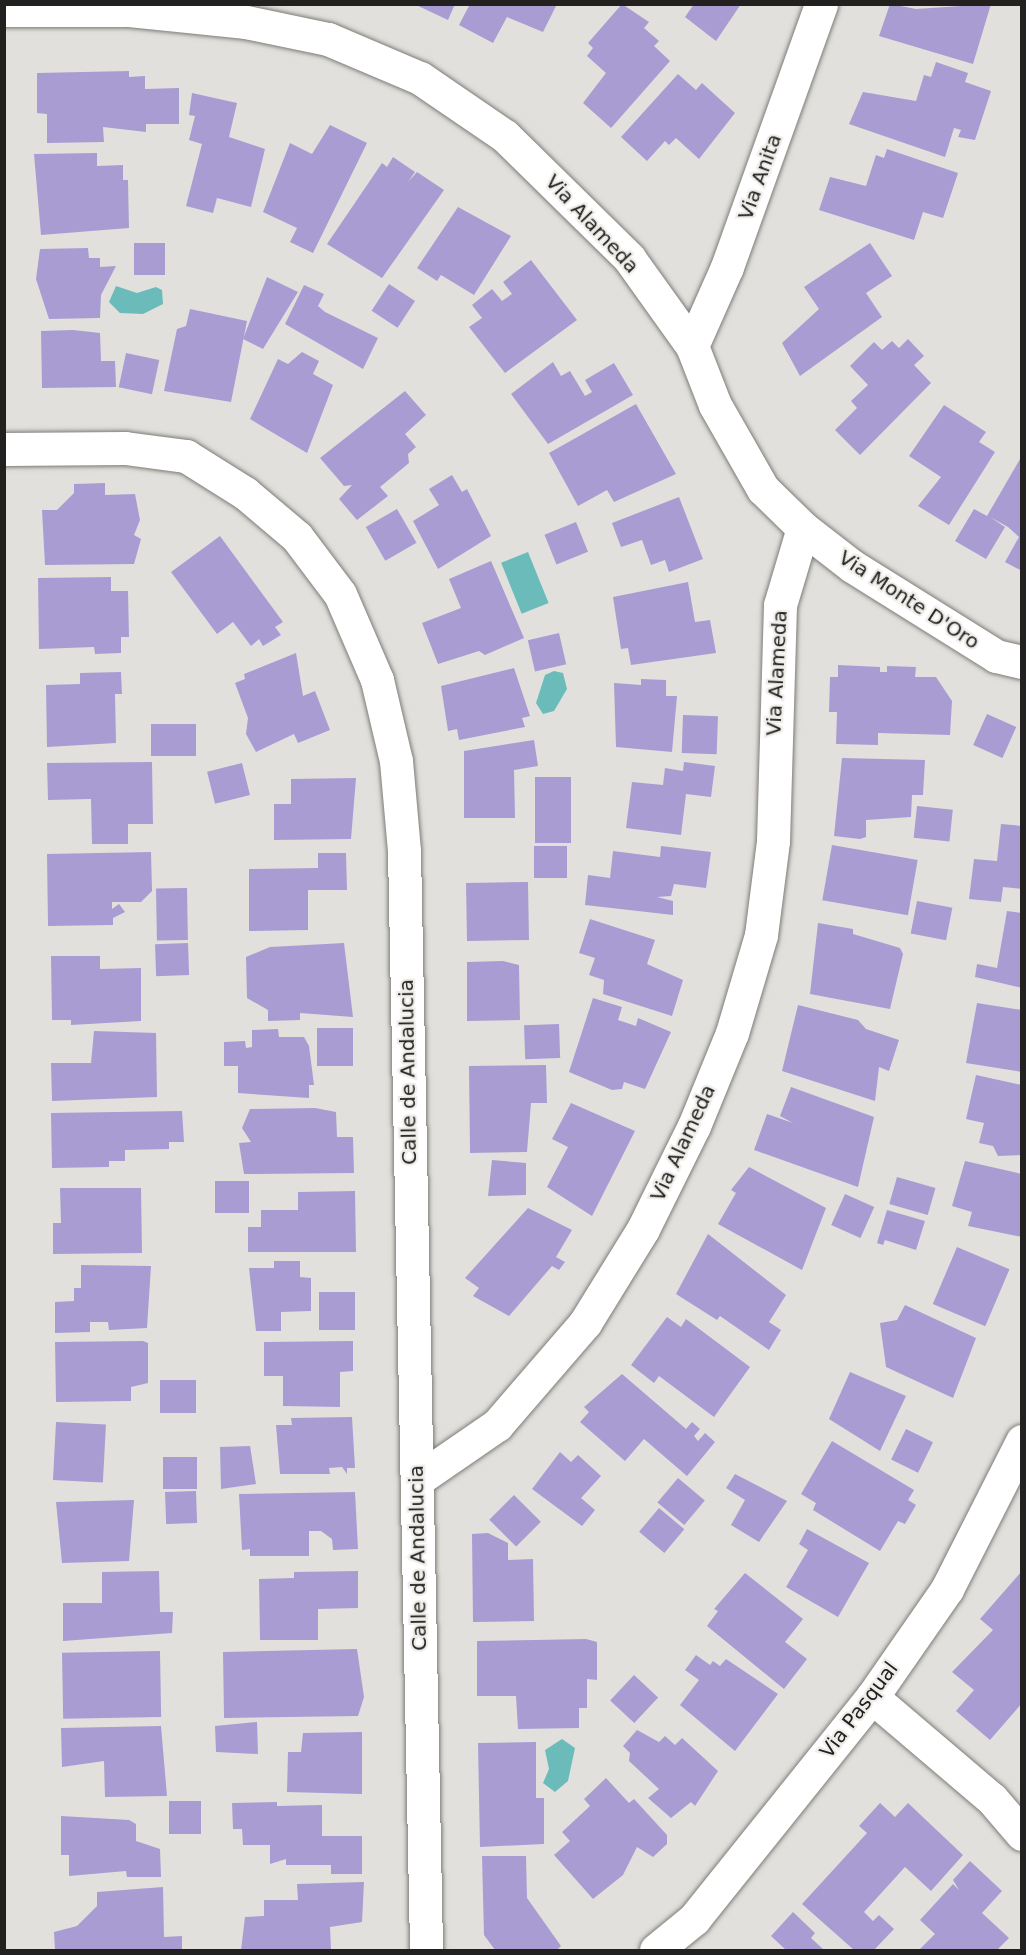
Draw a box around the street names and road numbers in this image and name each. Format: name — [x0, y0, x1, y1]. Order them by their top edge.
street label: Via Anita — [733, 131, 787, 223]
street label: Via Alameda — [540, 170, 644, 278]
street label: Via Monte D'Oro — [834, 546, 984, 654]
street label: Via Alameda — [762, 610, 792, 736]
street label: Calle de Andalucia — [394, 979, 422, 1165]
street label: Via Alameda — [646, 1081, 720, 1205]
street label: Calle de Andalucia — [404, 1465, 432, 1651]
street label: Via Pasqual — [815, 1657, 903, 1763]

